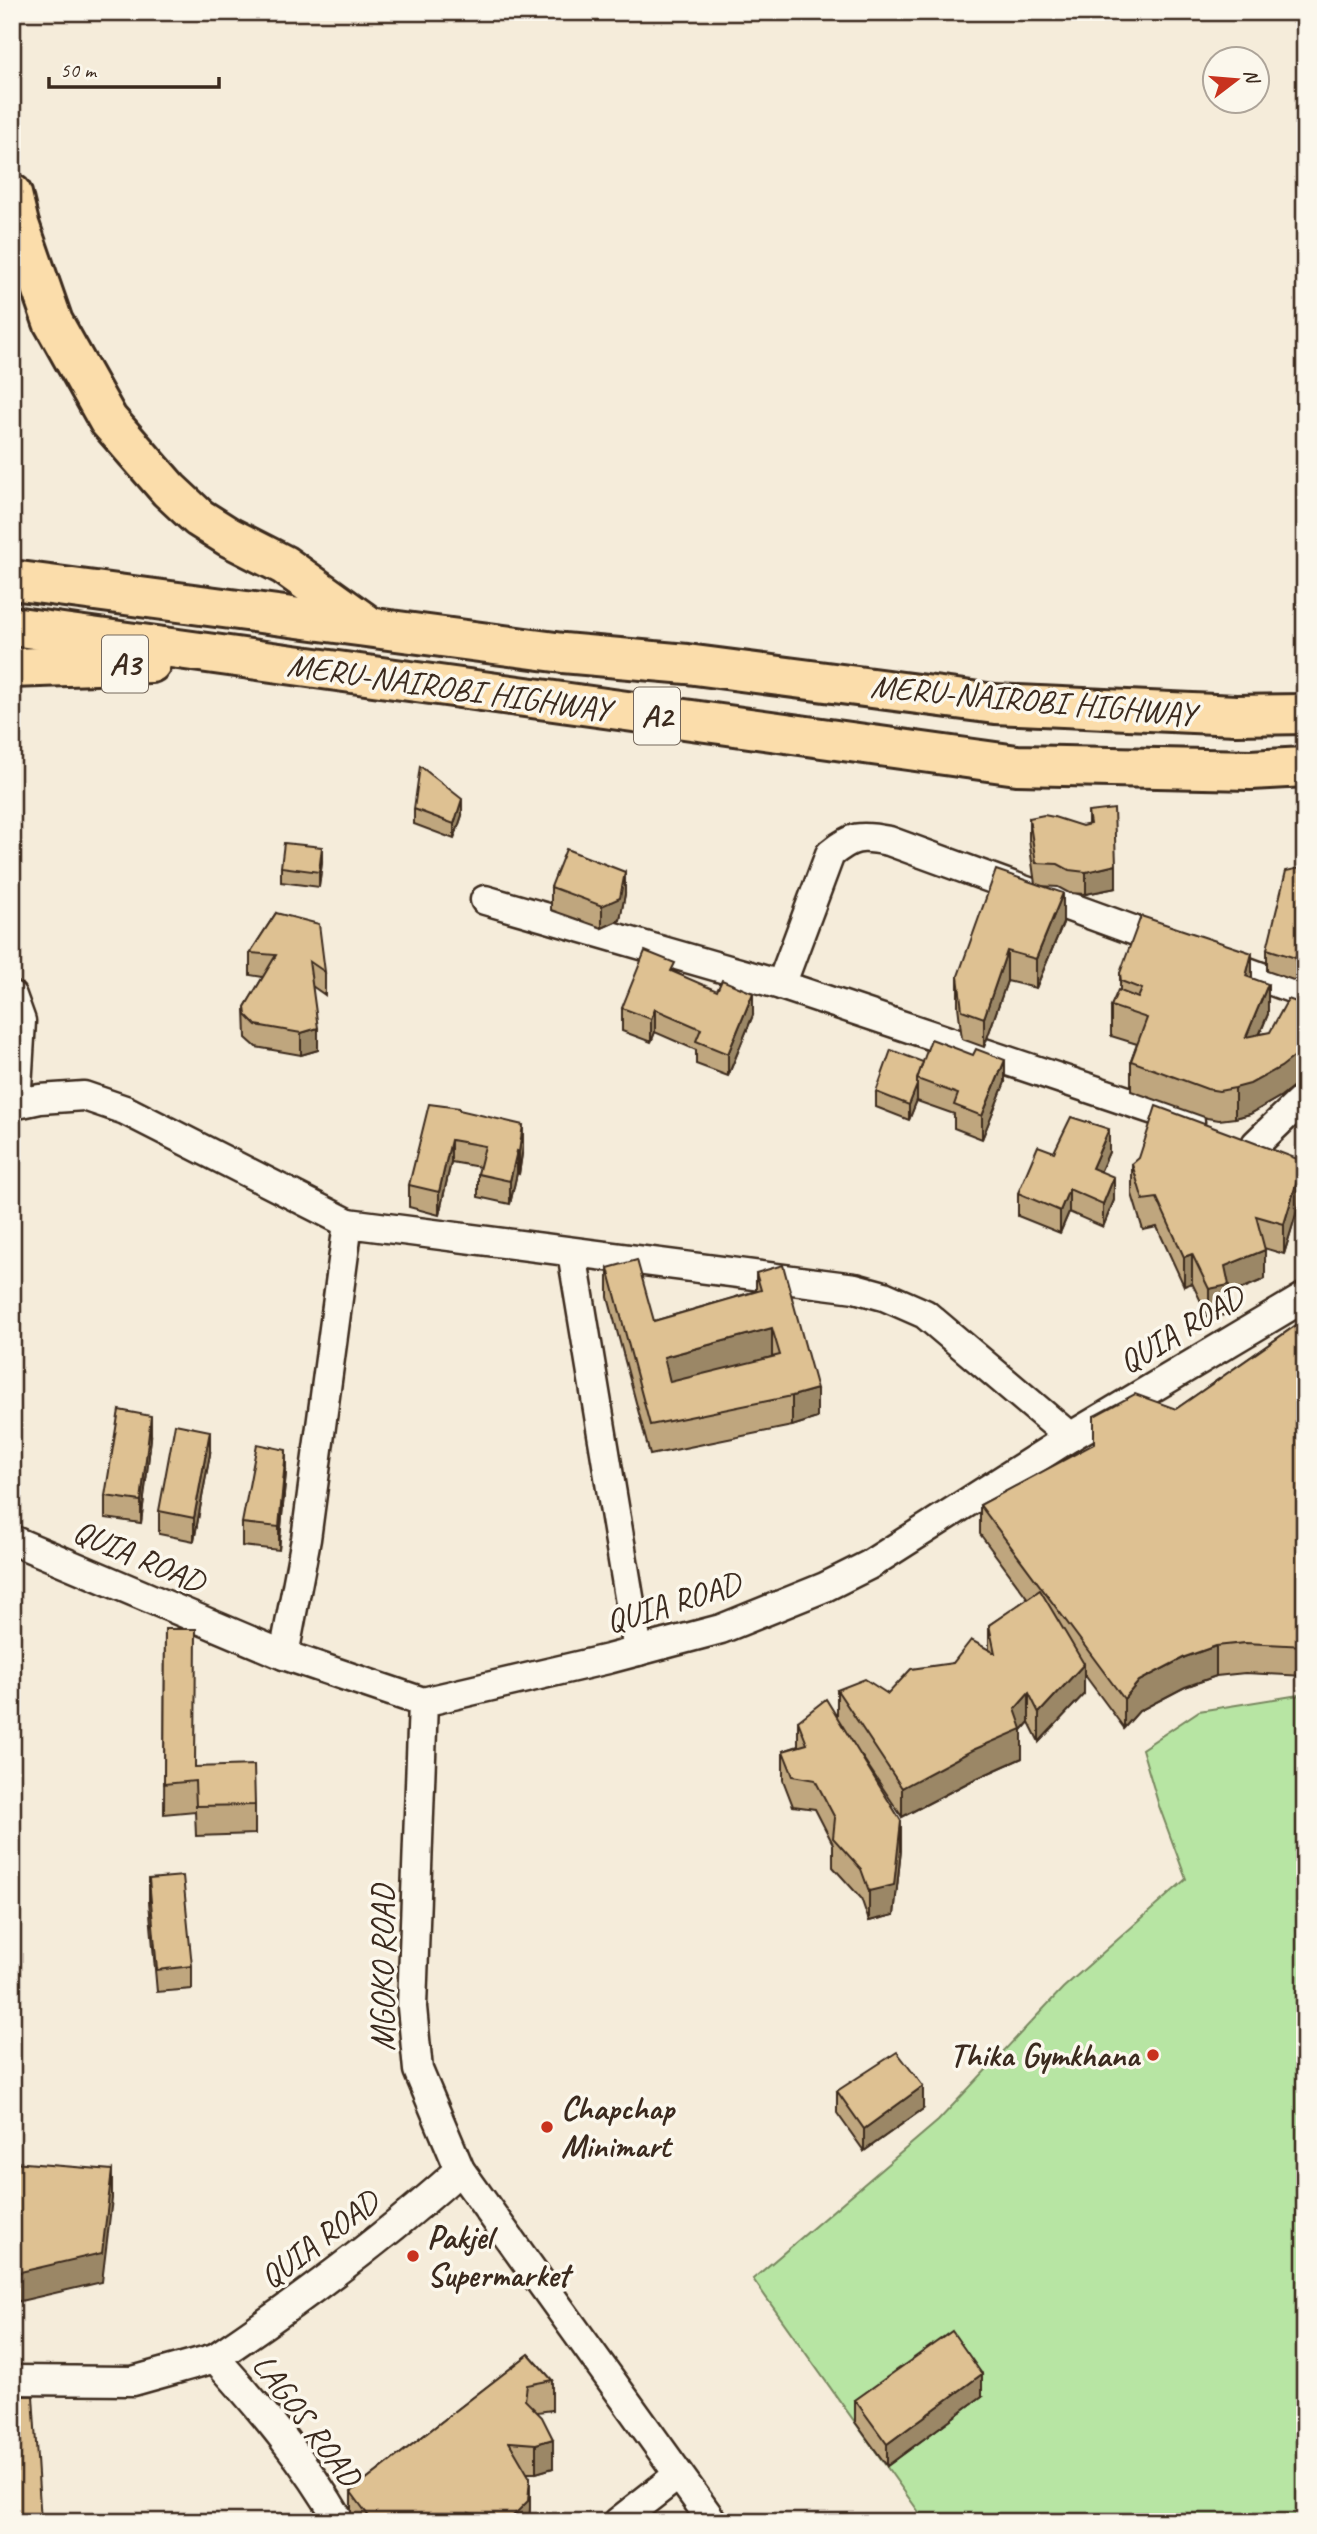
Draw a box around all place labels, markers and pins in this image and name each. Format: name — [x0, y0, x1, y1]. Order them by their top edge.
place label: Thika Gymkhana — [950, 2034, 1141, 2076]
marker: Thika Gymkhana — [1145, 2047, 1161, 2063]
place label: Chapchap Minimart — [561, 2087, 676, 2167]
marker: Chapchap Minimart — [539, 2119, 555, 2135]
place label: Pakjel Supermarket — [427, 2216, 574, 2296]
marker: Pakjel Supermarket — [405, 2248, 421, 2264]

